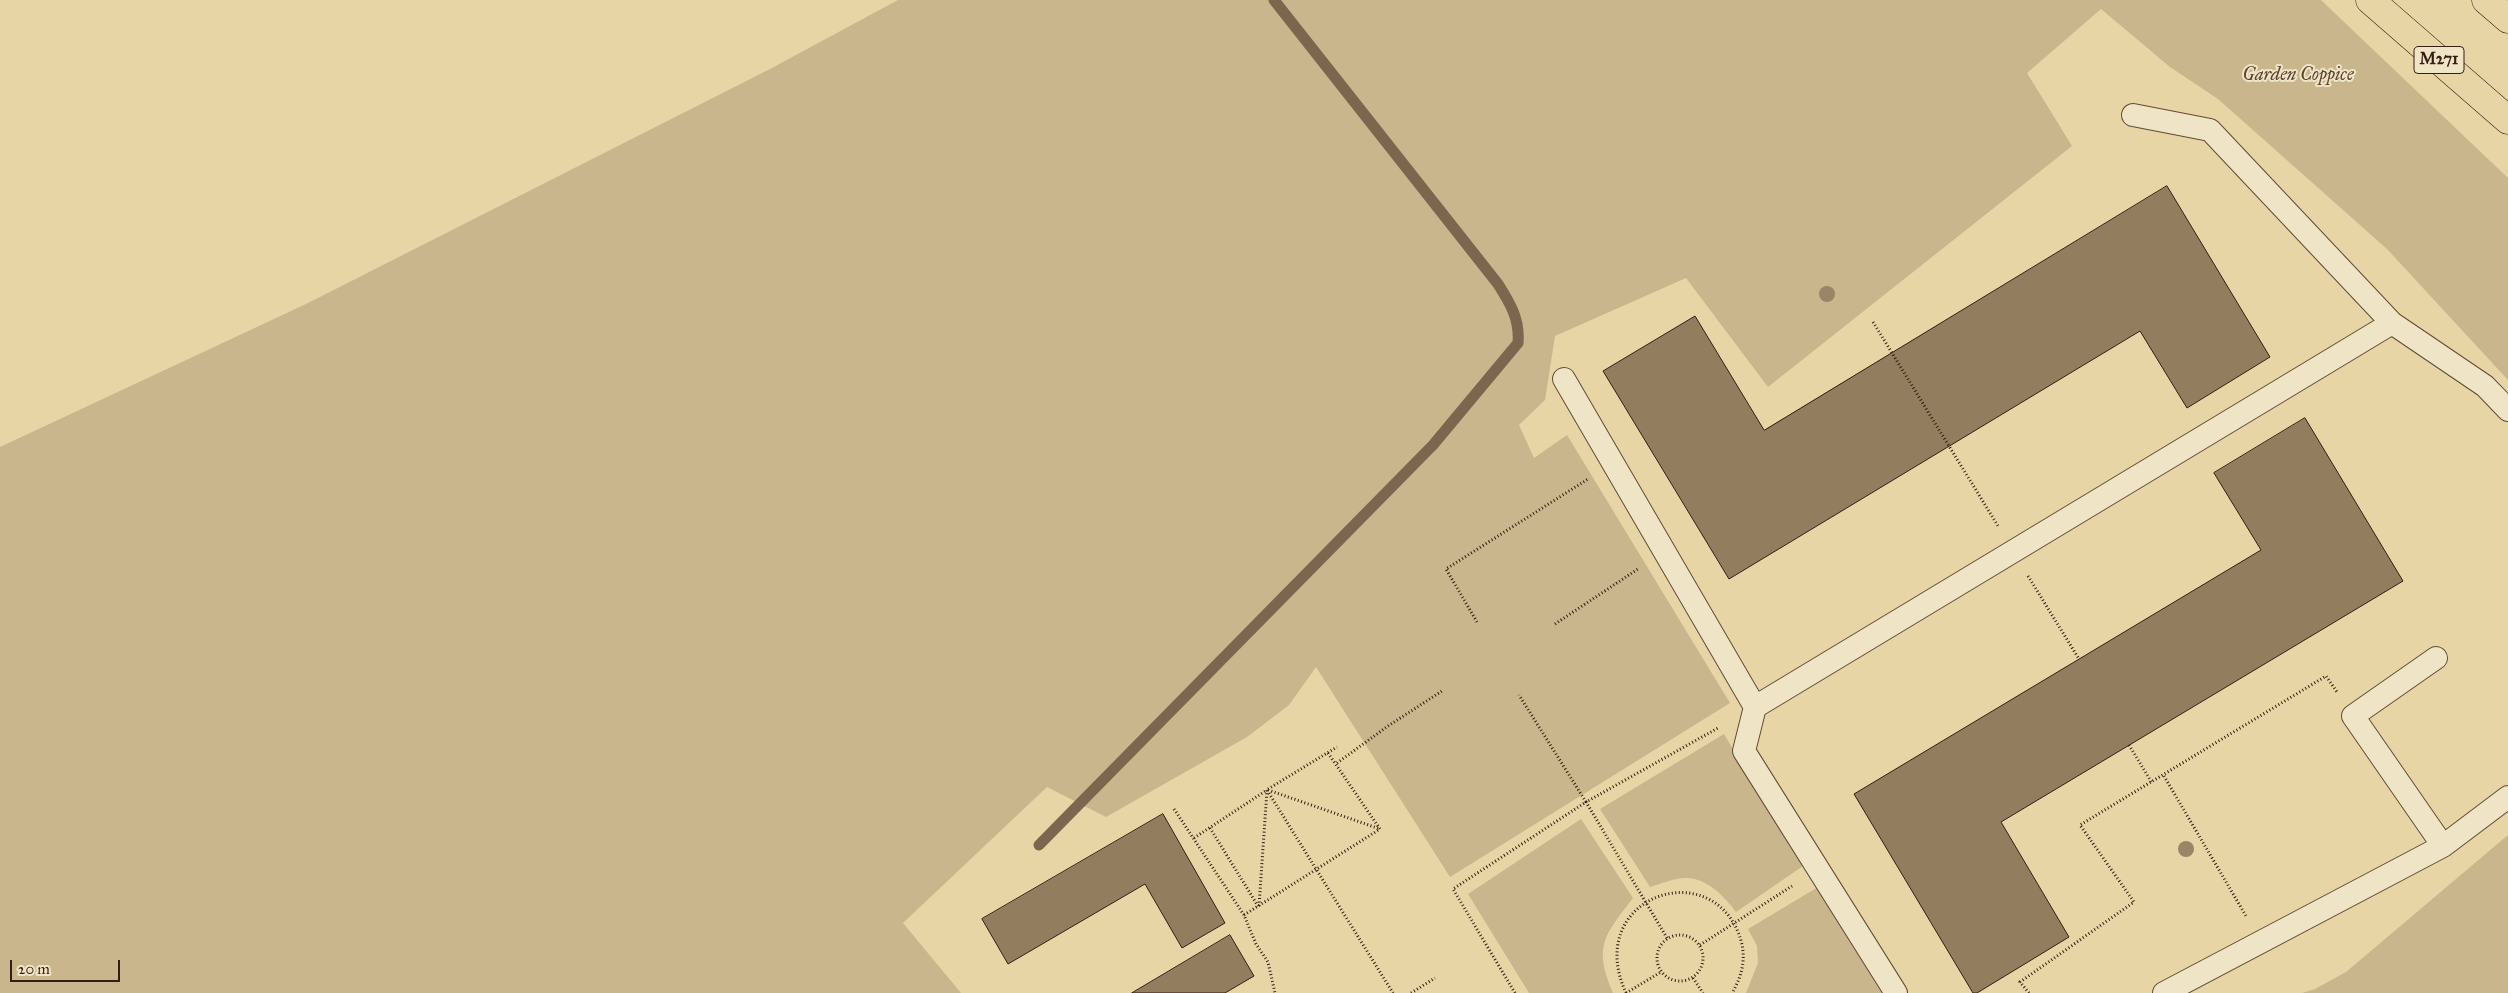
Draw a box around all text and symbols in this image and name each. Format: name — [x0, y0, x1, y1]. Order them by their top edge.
road number: M271 — [2414, 46, 2464, 74]
park label: Garden Coppice — [2242, 65, 2354, 87]
scale bar — [12, 950, 122, 982]
text: 20 m — [18, 960, 50, 978]

